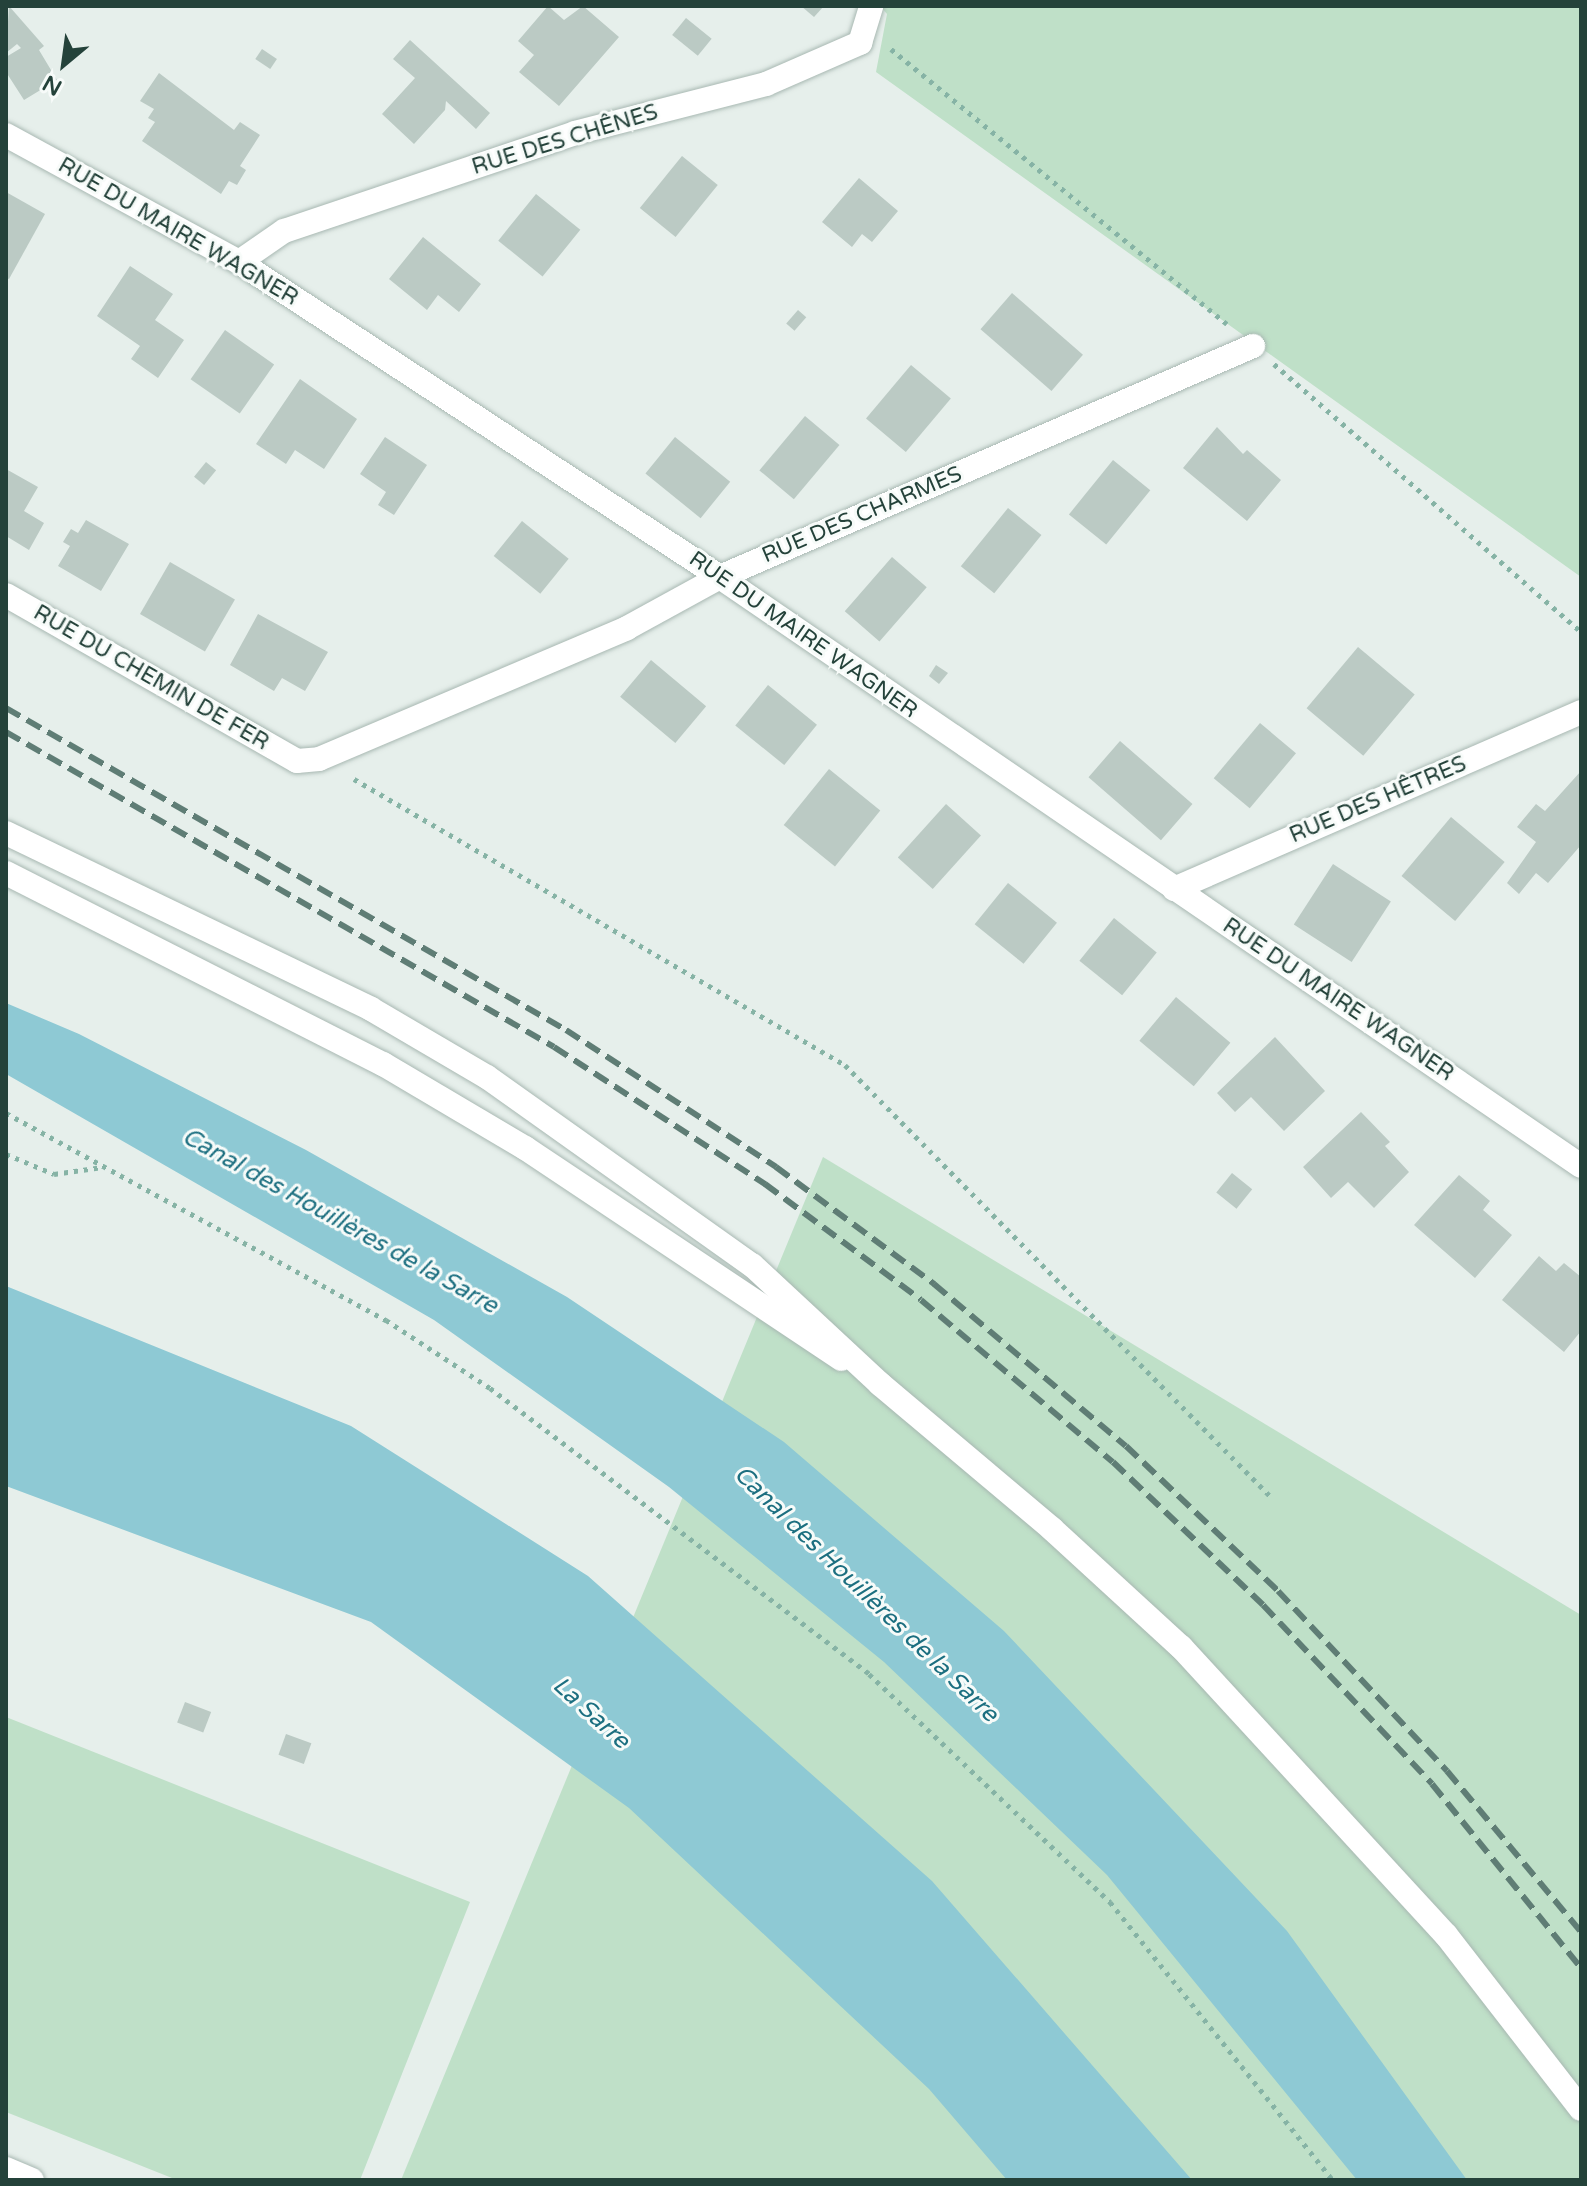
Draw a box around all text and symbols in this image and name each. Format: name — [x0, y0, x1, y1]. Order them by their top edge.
north arrow — [24, 24, 104, 104]
text: N — [38, 69, 66, 101]
street label: RUE DES CHÊNES — [469, 99, 661, 181]
street label: RUE DU MAIRE WAGNER — [53, 152, 303, 312]
street label: RUE DES CHARMES — [758, 461, 966, 569]
street label: RUE DU MAIRE WAGNER — [684, 546, 922, 724]
street label: RUE DU CHEMIN DE FER — [29, 600, 273, 756]
street label: RUE DES HÊTRES — [1286, 751, 1470, 849]
street label: RUE DU MAIRE WAGNER — [1218, 913, 1458, 1087]
water label: Canal des Houillères de la Sarre — [177, 1122, 503, 1320]
water label: Canal des Houillères de la Sarre — [728, 1460, 1004, 1728]
water label: La Sarre — [547, 1671, 635, 1755]

